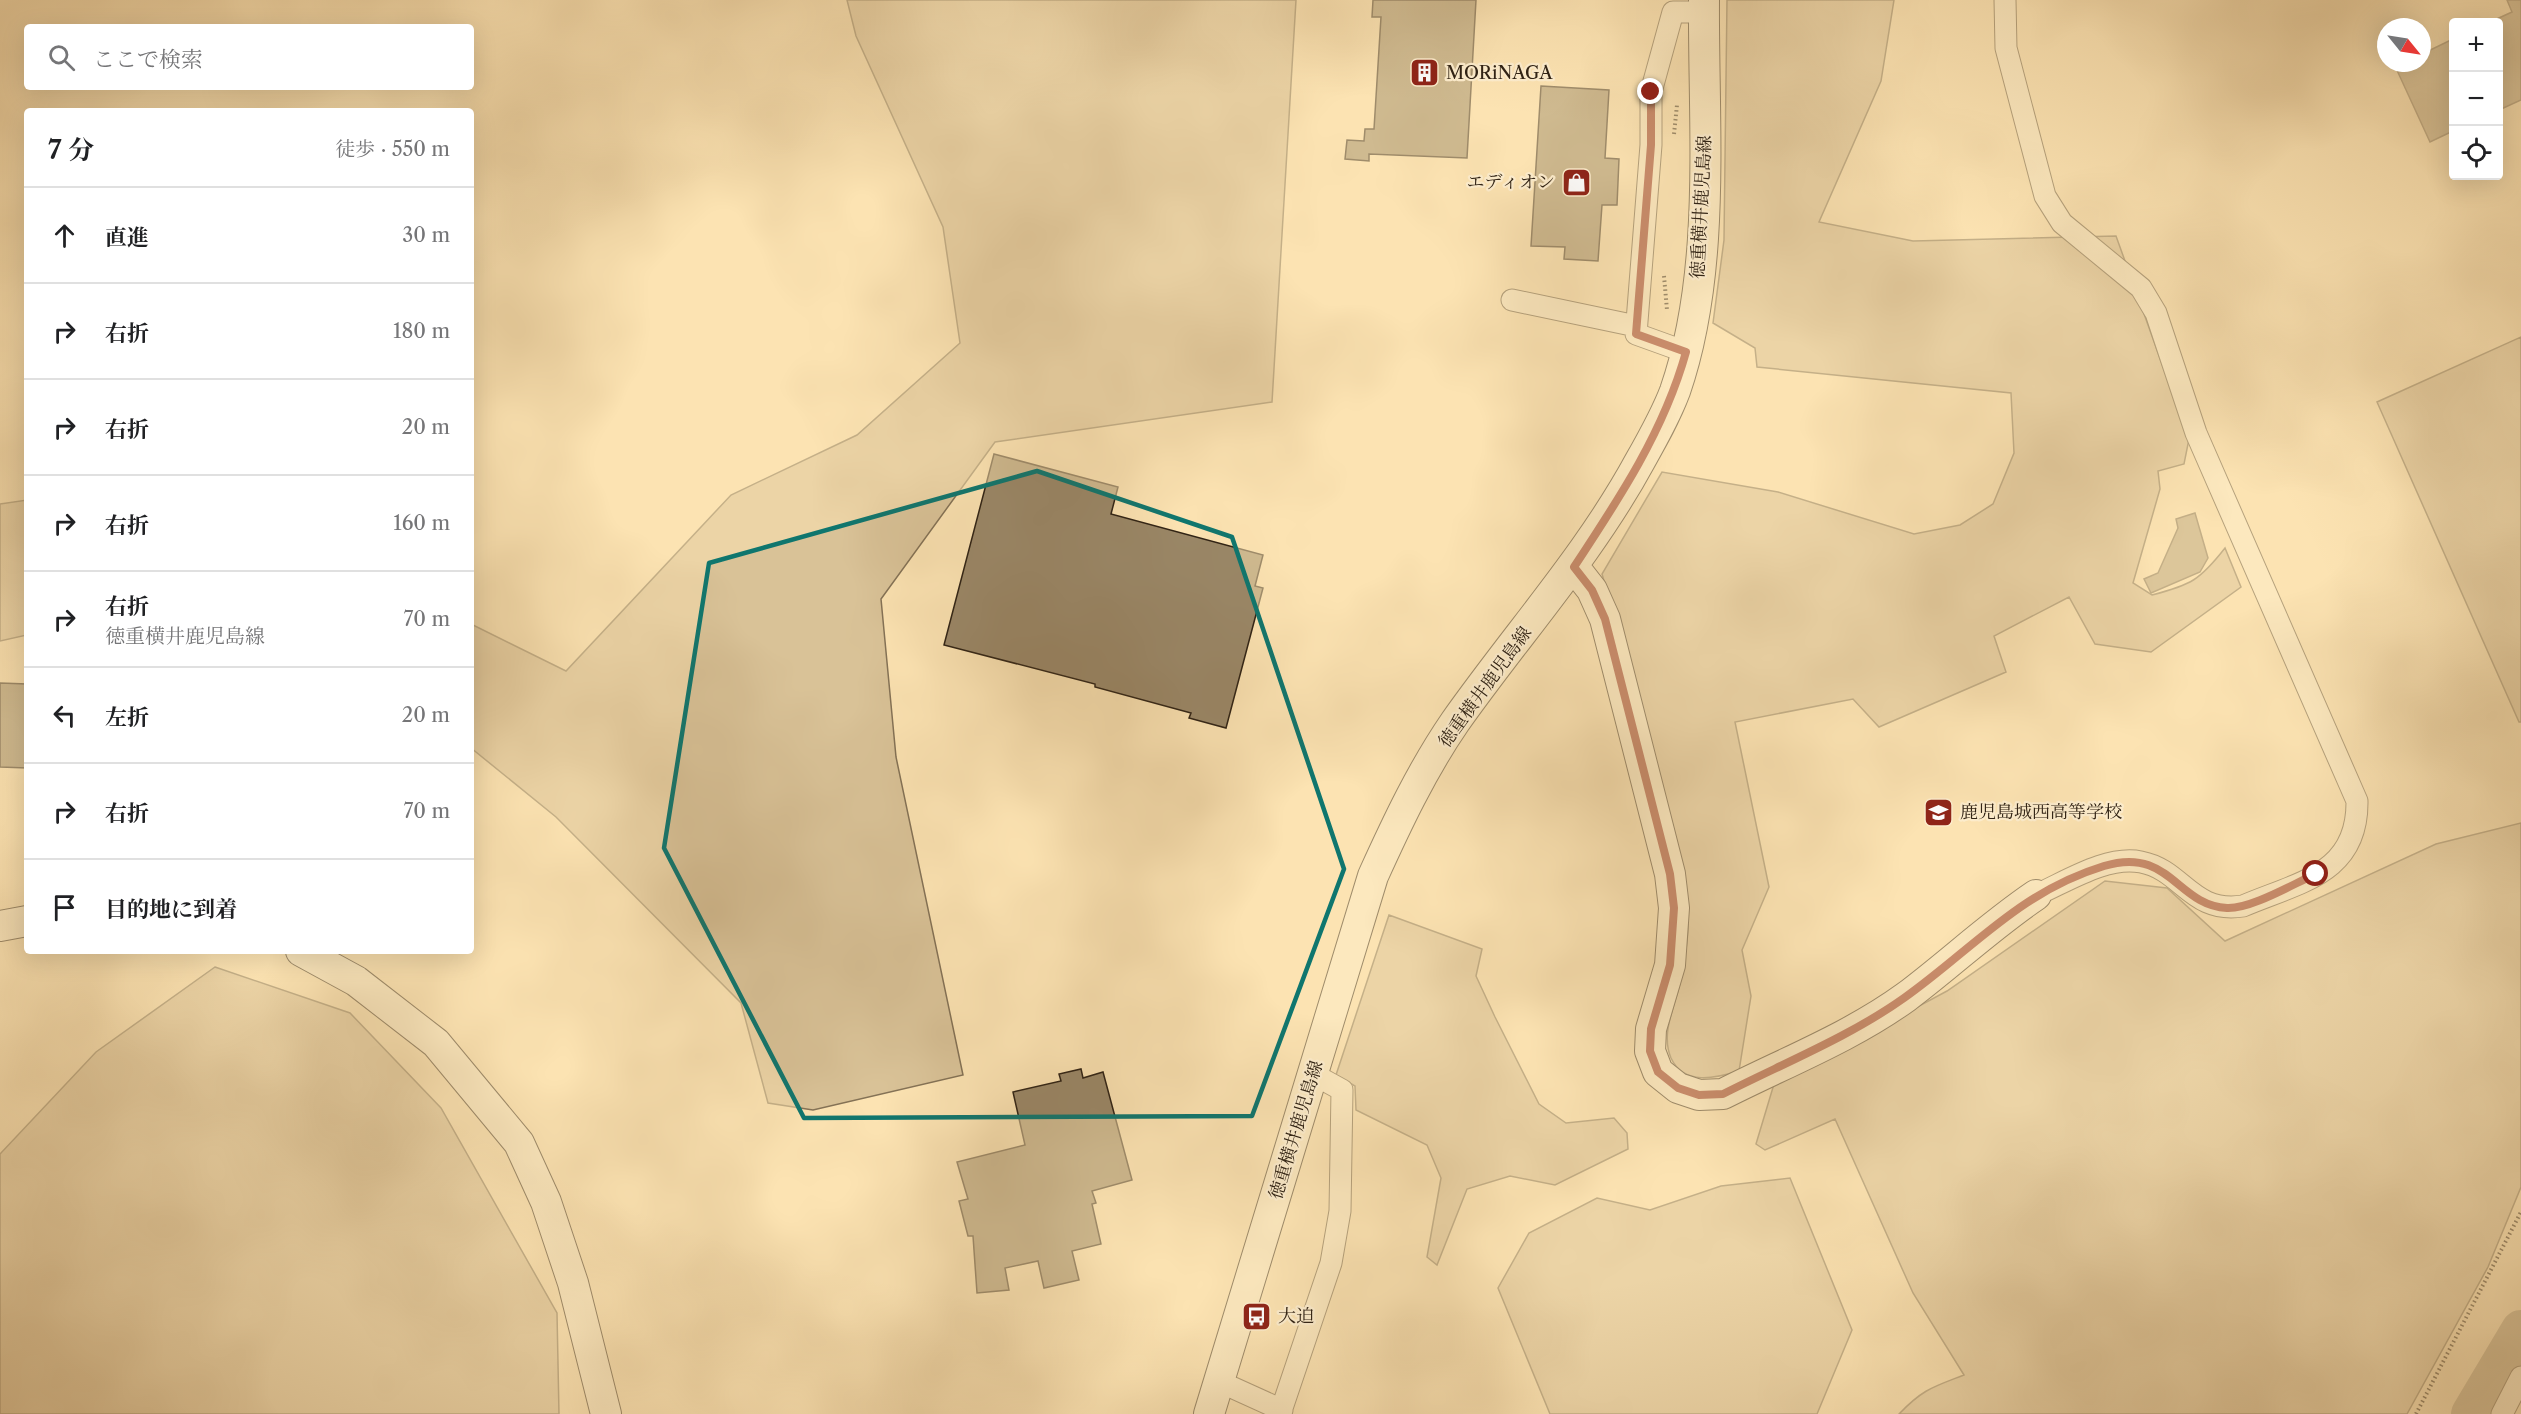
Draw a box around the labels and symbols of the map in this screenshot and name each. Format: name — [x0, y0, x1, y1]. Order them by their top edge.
north arrow — [2377, 18, 2431, 72]
building icon: MORiNAGA — [1409, 57, 1441, 89]
place label: MORiNAGA — [1446, 62, 1553, 84]
route end — [1637, 78, 1663, 104]
street label: 徳重横井鹿児島線 — [1686, 135, 1716, 279]
shop icon: エディオン — [1560, 166, 1592, 198]
place label: エディオン — [1466, 171, 1555, 193]
street label: 徳重横井鹿児島線 — [1434, 622, 1536, 752]
school or university icon: 鹿児島城西高等学校 — [1923, 796, 1955, 828]
place label: 鹿児島城西高等学校 — [1960, 801, 2122, 823]
route start — [2302, 860, 2328, 886]
street label: 徳重横井鹿児島線 — [1264, 1058, 1328, 1202]
bus stop icon: 大迫 — [1241, 1300, 1273, 1332]
place label: 大迫 — [1278, 1305, 1314, 1327]

